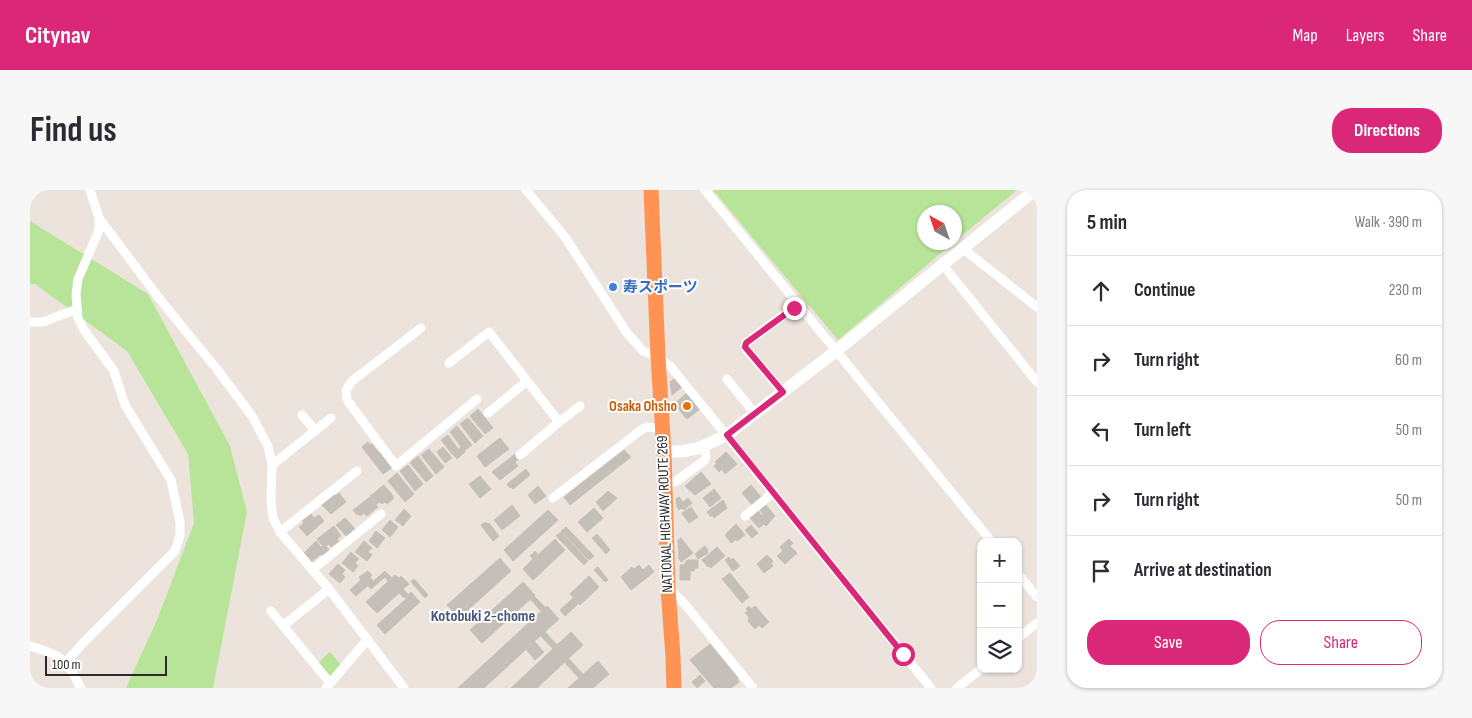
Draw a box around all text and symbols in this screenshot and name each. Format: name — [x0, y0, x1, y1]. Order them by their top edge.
text: Citynav — [25, 21, 91, 50]
text: Map — [1293, 25, 1318, 46]
text: Layers — [1346, 25, 1385, 46]
text: Share — [1413, 25, 1447, 46]
button: Directions — [1332, 108, 1442, 153]
text: Find us — [30, 109, 117, 152]
north arrow — [917, 205, 962, 250]
text: 5 min — [1087, 210, 1127, 235]
text: Walk · 390 m — [1355, 213, 1422, 232]
icon: ahead — [1087, 277, 1115, 305]
place label: 寿スポーツ — [623, 278, 698, 297]
text: Continue — [1134, 279, 1195, 302]
marker: 寿スポーツ — [607, 281, 619, 293]
text: 230 m — [1389, 281, 1422, 300]
route end — [783, 297, 806, 320]
icon: right — [1087, 347, 1115, 375]
text: Turn right — [1134, 349, 1199, 372]
text: 60 m — [1395, 351, 1422, 370]
place label: Osaka Ohsho — [609, 397, 677, 416]
marker: Osaka Ohsho — [681, 400, 693, 412]
icon: left — [1087, 417, 1115, 445]
text: Turn left — [1134, 419, 1191, 442]
text: 50 m — [1396, 421, 1422, 440]
street label: NATIONAL HIGHWAY ROUTE 269 — [653, 435, 677, 593]
icon: right — [1087, 487, 1115, 515]
text: Turn right — [1134, 489, 1199, 512]
text: 50 m — [1396, 491, 1422, 510]
map controls — [977, 538, 1022, 673]
button: + — [977, 538, 1022, 583]
icon: arrive — [1087, 557, 1115, 585]
text: Arrive at destination — [1134, 559, 1272, 582]
button: − — [977, 583, 1022, 628]
district label: Kotobuki 2-chome — [431, 607, 535, 626]
button: Save — [1087, 620, 1250, 665]
button: Share — [1260, 620, 1422, 665]
button: layers — [977, 628, 1022, 673]
route start — [892, 643, 915, 666]
scale bar — [45, 653, 168, 676]
text: 100 m — [52, 656, 81, 673]

